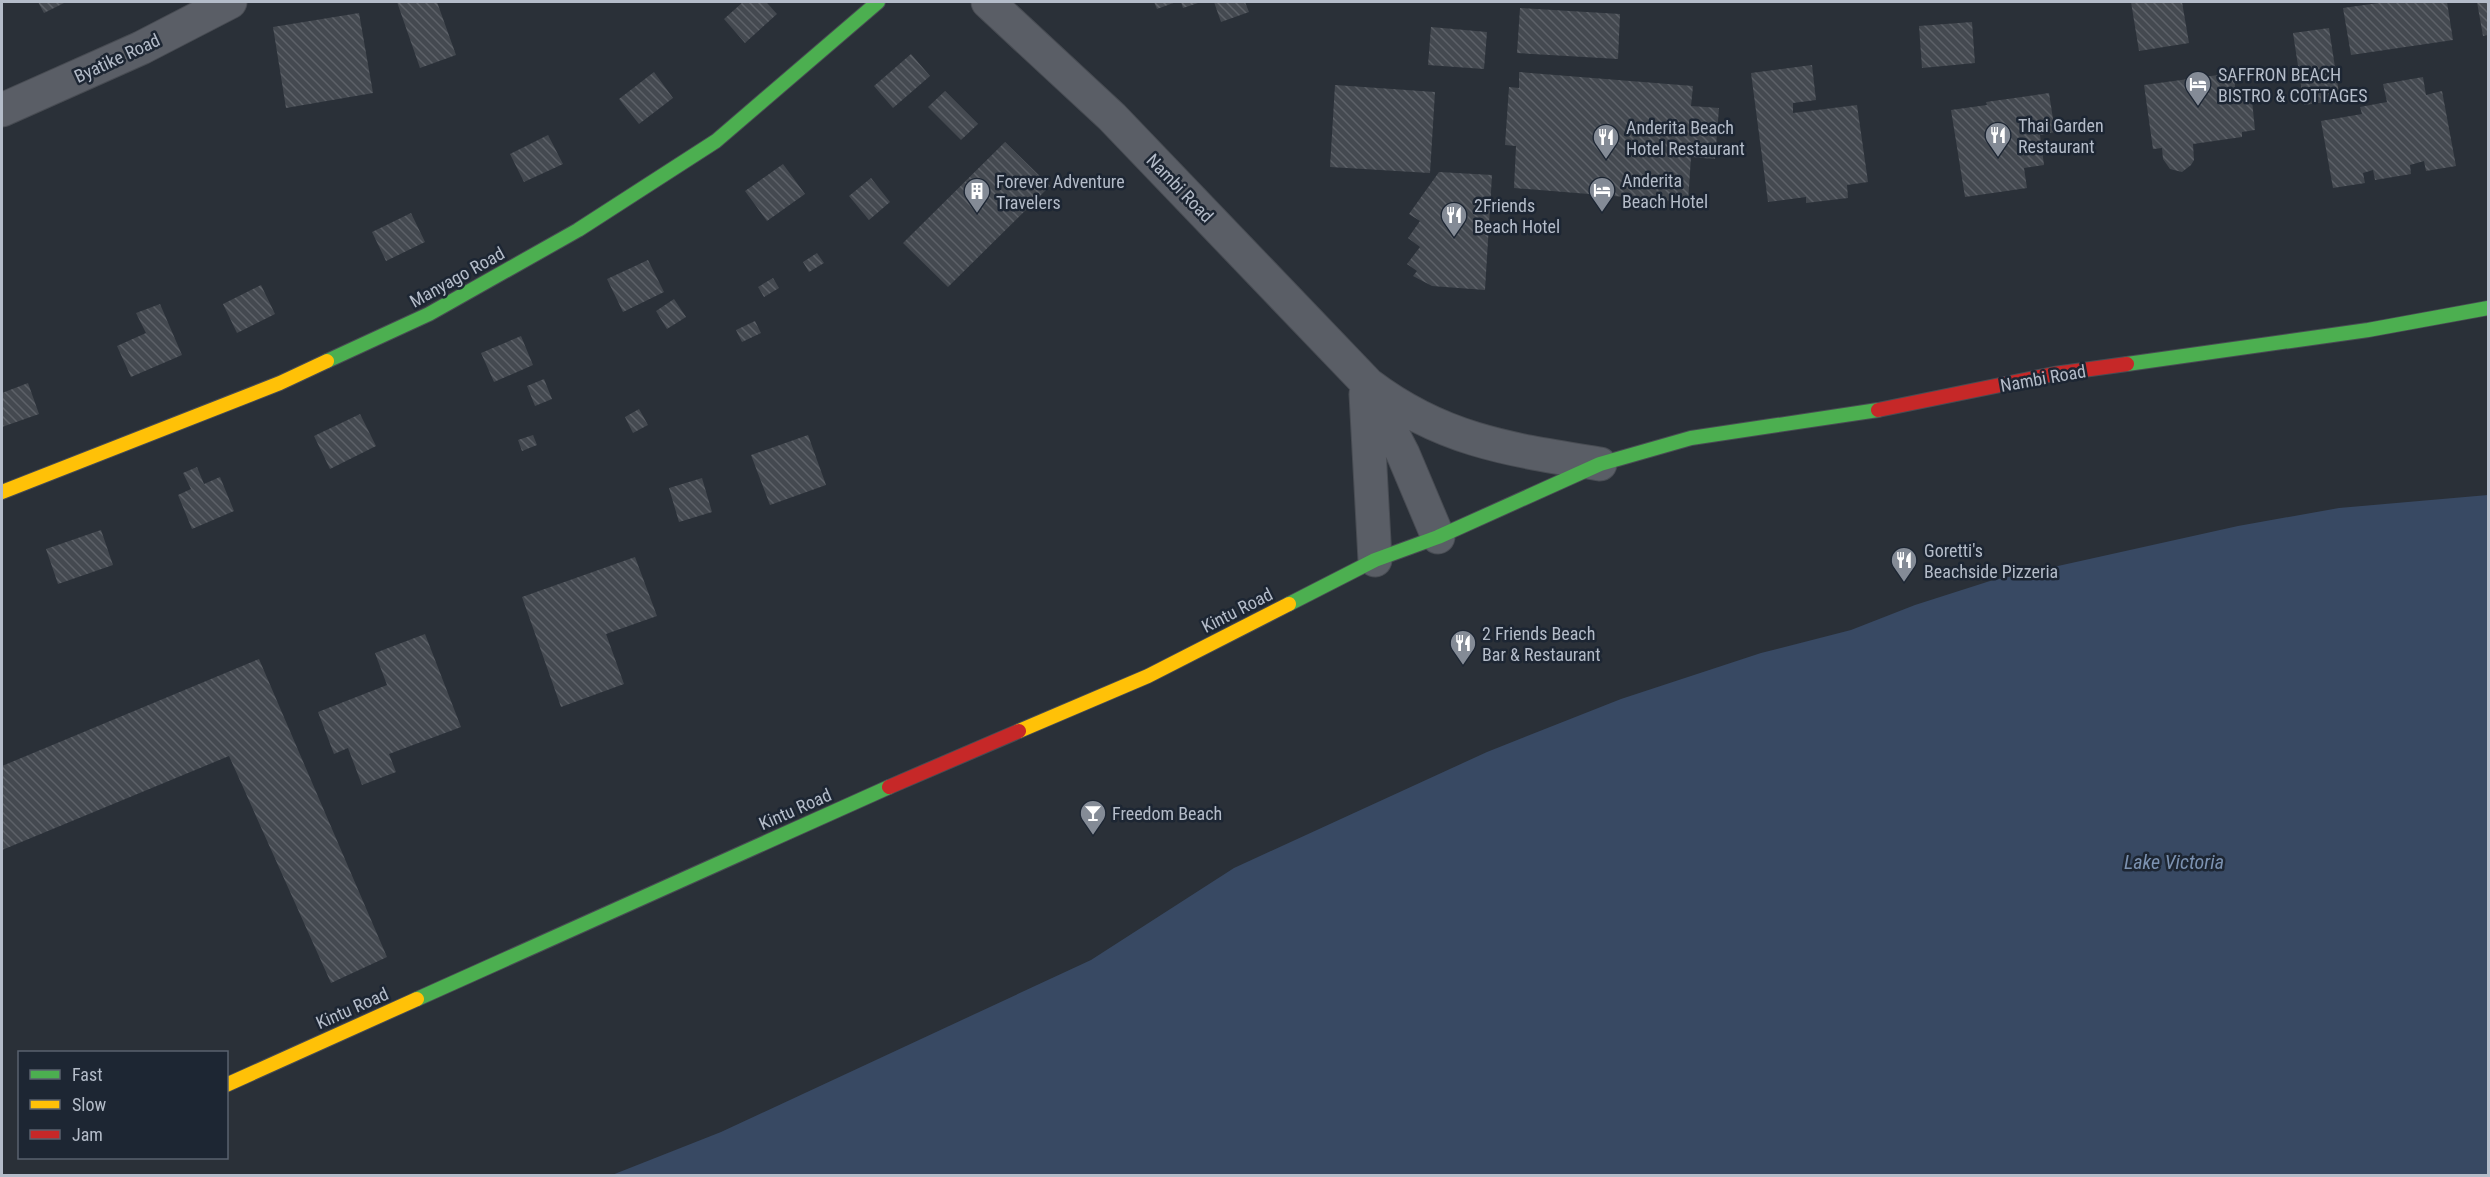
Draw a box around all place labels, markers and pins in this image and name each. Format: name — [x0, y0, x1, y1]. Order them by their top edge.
place label: SAFFRON BEACH BISTRO & COTTAGES — [2218, 64, 2368, 106]
hotel icon: SAFFRON BEACH BISTRO & COTTAGES — [2183, 69, 2213, 107]
place label: Thai Garden Restaurant — [2018, 115, 2104, 157]
place label: Anderita Beach Hotel Restaurant — [1626, 117, 1745, 159]
restaurant icon: Thai Garden Restaurant — [1983, 120, 2013, 158]
restaurant icon: Anderita Beach Hotel Restaurant — [1591, 122, 1621, 160]
place label: Anderita Beach Hotel — [1622, 170, 1708, 212]
place label: Forever Adventure Travelers — [996, 171, 1125, 213]
hotel icon: Anderita Beach Hotel — [1587, 175, 1617, 213]
building icon: Forever Adventure Travelers — [962, 176, 992, 214]
place label: 2Friends Beach Hotel — [1474, 195, 1560, 237]
restaurant icon: 2Friends Beach Hotel — [1439, 200, 1469, 238]
place label: Goretti's Beachside Pizzeria — [1924, 540, 2058, 582]
restaurant icon: Goretti's Beachside Pizzeria — [1889, 545, 1919, 583]
place label: 2 Friends Beach Bar & Restaurant — [1482, 623, 1601, 665]
restaurant icon: 2 Friends Beach Bar & Restaurant — [1448, 628, 1478, 666]
bar icon: Freedom Beach — [1078, 798, 1108, 836]
place label: Freedom Beach — [1112, 803, 1222, 824]

